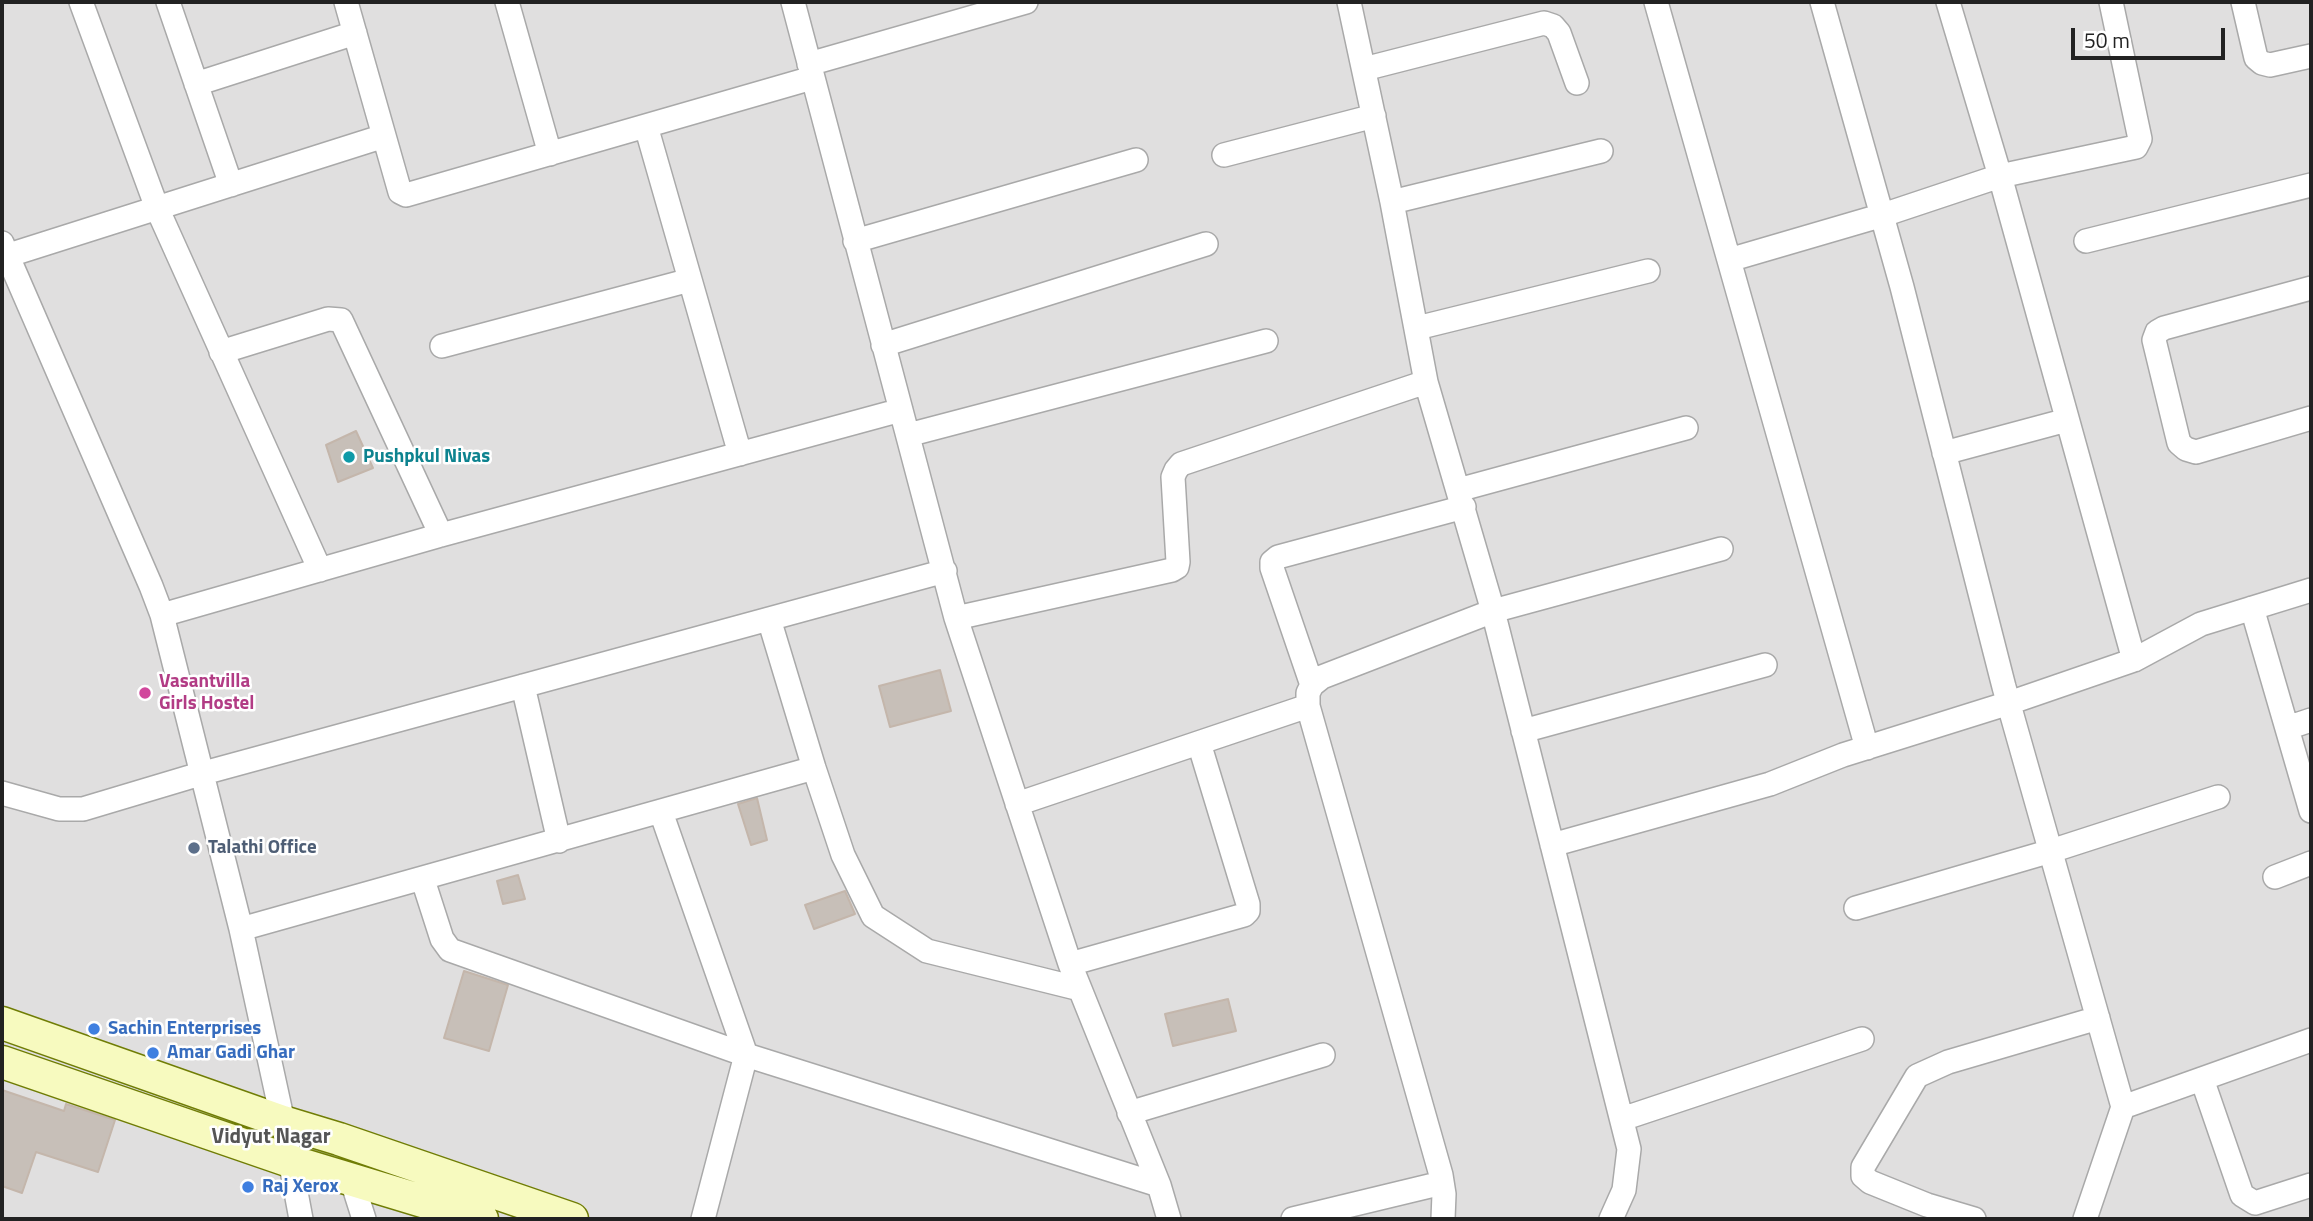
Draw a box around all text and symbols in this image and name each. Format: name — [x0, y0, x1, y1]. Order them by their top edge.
scale bar — [2075, 14, 2229, 58]
text: 50 m — [2084, 24, 2130, 56]
place label: Pushpkul Nivas — [363, 446, 490, 468]
marker: Pushpkul Nivas — [341, 449, 357, 465]
place label: Vasantvilla Girls Hostel — [159, 671, 254, 715]
marker: Vasantvilla Girls Hostel — [137, 685, 153, 701]
place label: Talathi Office — [208, 837, 317, 859]
marker: Talathi Office — [186, 840, 202, 856]
place label: Sachin Enterprises — [108, 1018, 261, 1040]
marker: Sachin Enterprises — [86, 1021, 102, 1037]
place label: Amar Gadi Ghar — [167, 1042, 295, 1064]
marker: Amar Gadi Ghar — [145, 1045, 161, 1061]
district label: Vidyut Nagar — [211, 1125, 331, 1151]
place label: Raj Xerox — [262, 1176, 338, 1198]
marker: Raj Xerox — [240, 1179, 256, 1195]

